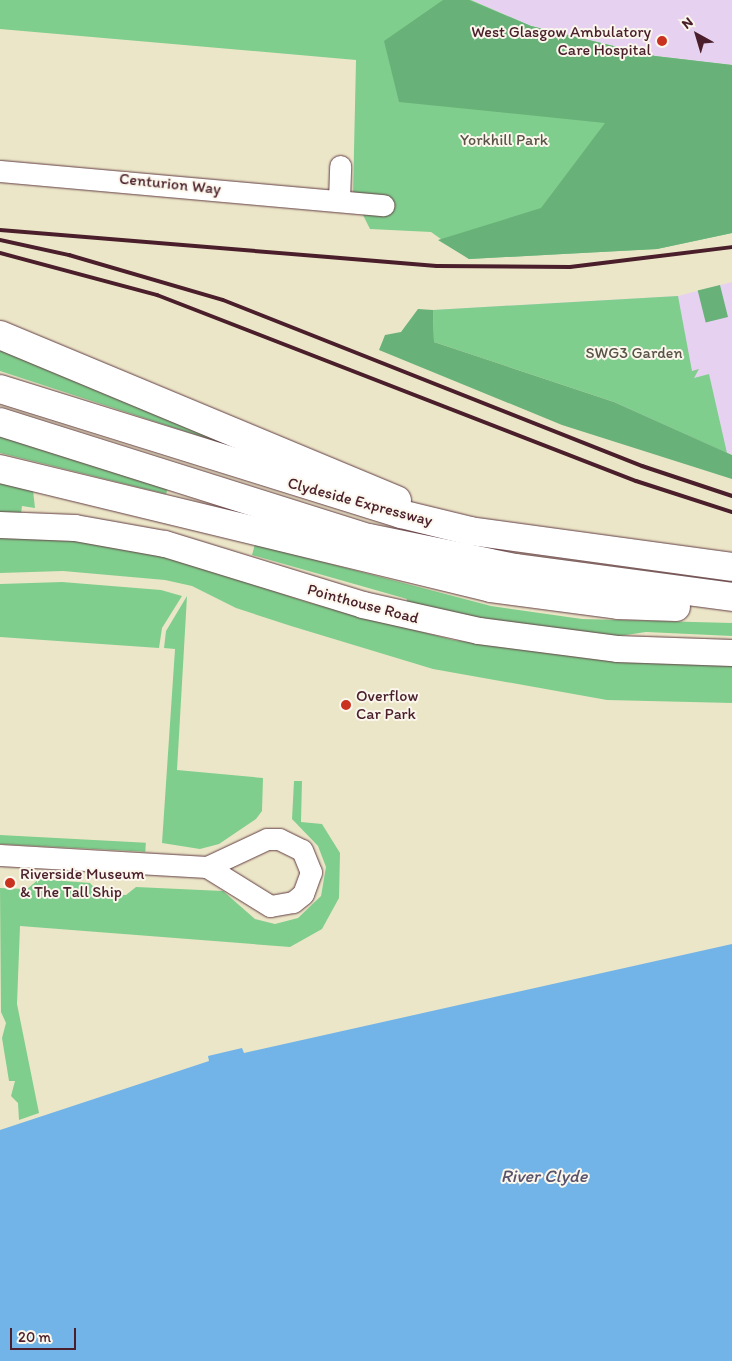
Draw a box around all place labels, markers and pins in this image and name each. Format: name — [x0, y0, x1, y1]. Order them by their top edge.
place label: West Glasgow Ambulatory Care Hospital — [471, 22, 651, 60]
marker: West Glasgow Ambulatory Care Hospital — [655, 34, 669, 48]
place label: Overflow Car Park — [356, 686, 418, 724]
marker: Overflow Car Park — [340, 699, 352, 711]
place label: Riverside Museum & The Tall Ship — [20, 864, 144, 902]
marker: Riverside Museum & The Tall Ship — [4, 877, 16, 889]

